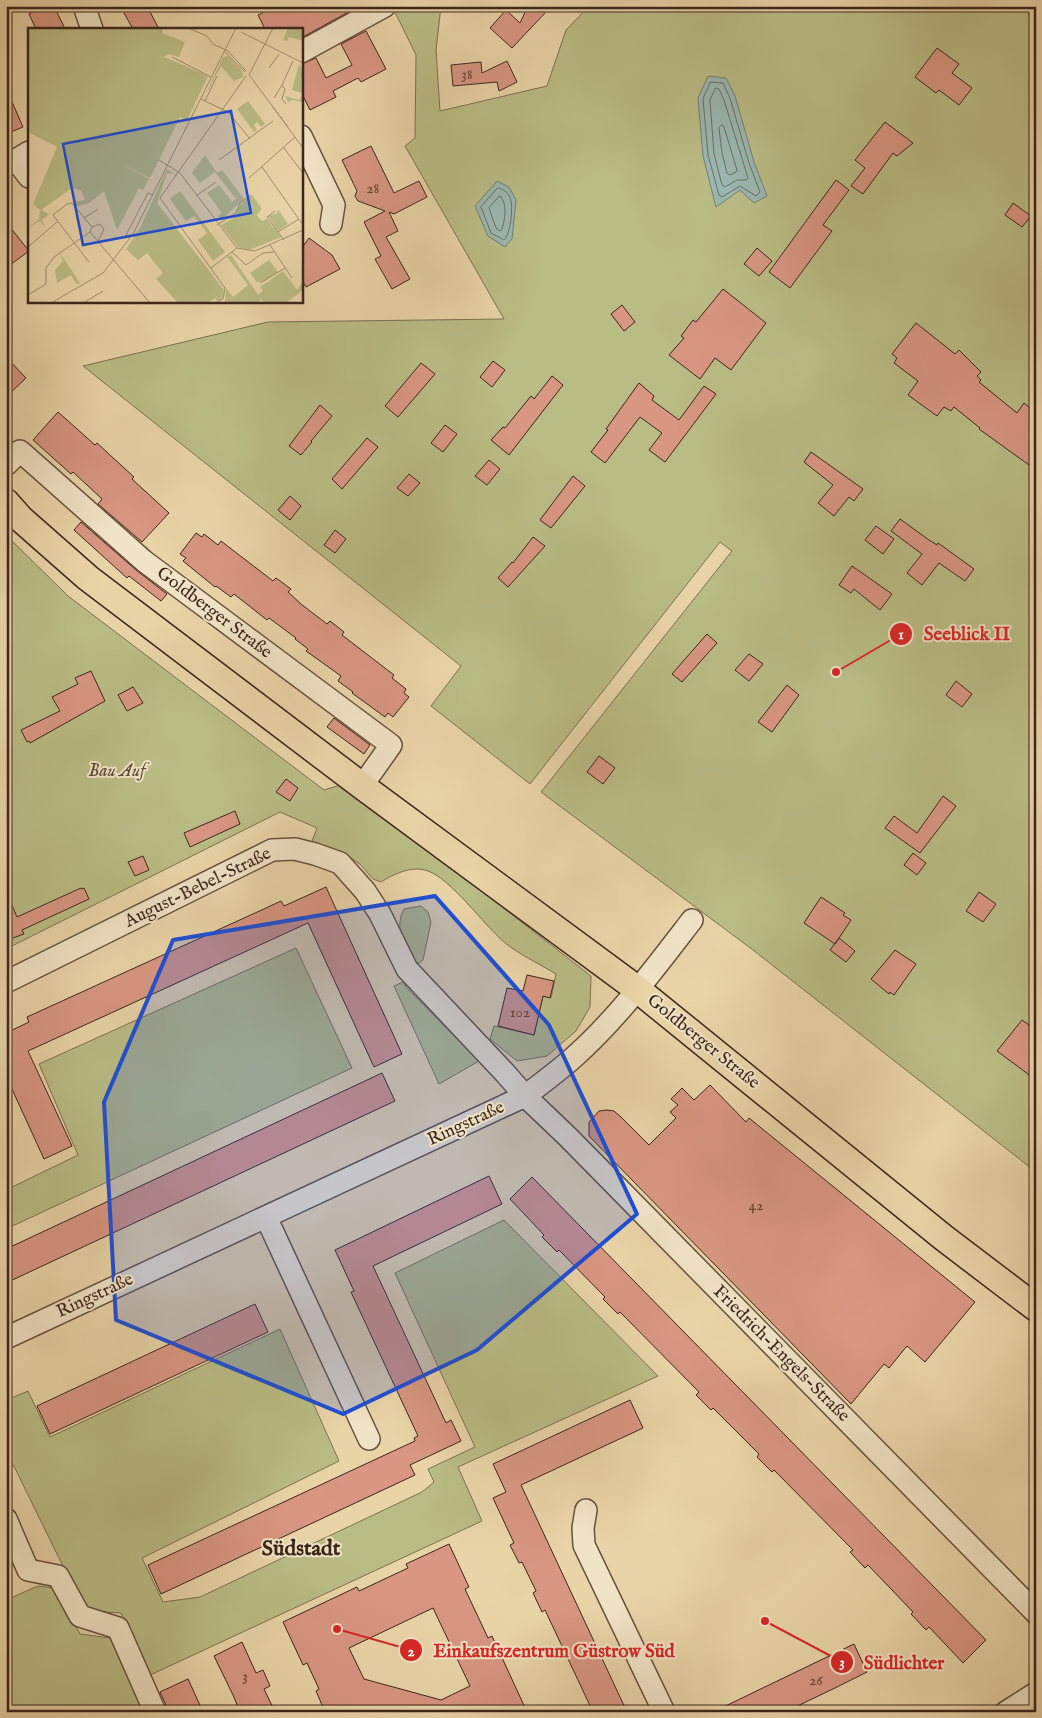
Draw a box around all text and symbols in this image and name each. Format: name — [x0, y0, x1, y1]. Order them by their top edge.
inset map — [28, 28, 302, 302]
house number: 38 — [461, 65, 473, 84]
house number: 28 — [367, 179, 380, 198]
street label: Goldberger Straße — [152, 562, 276, 664]
callout: Seeblick II — [888, 617, 1020, 651]
text: Seeblick II — [924, 623, 1010, 647]
text: 1 — [898, 625, 904, 644]
park label: Bau Auf — [88, 760, 150, 783]
street label: August-Bebel-Straße — [120, 843, 275, 934]
street label: Goldberger Straße — [642, 989, 764, 1095]
house number: 102 — [510, 1003, 530, 1022]
street label: Ringstraße — [424, 1096, 508, 1152]
house number: 42 — [749, 1196, 763, 1215]
street label: Ringstraße — [53, 1268, 137, 1324]
street label: Friedrich-Engels-Straße — [708, 1281, 854, 1427]
district label: Südstadt — [262, 1535, 341, 1563]
callout: Einkaufszentrum Güstrow Süd — [399, 1633, 685, 1667]
text: Einkaufszentrum Güstrow Süd — [433, 1640, 676, 1664]
text: 2 — [407, 1642, 415, 1661]
callout: Südlichter — [829, 1645, 955, 1679]
text: Südlichter — [864, 1652, 945, 1676]
text: 3 — [839, 1653, 845, 1672]
house number: 3 — [242, 1667, 248, 1686]
house number: 26 — [809, 1671, 823, 1690]

